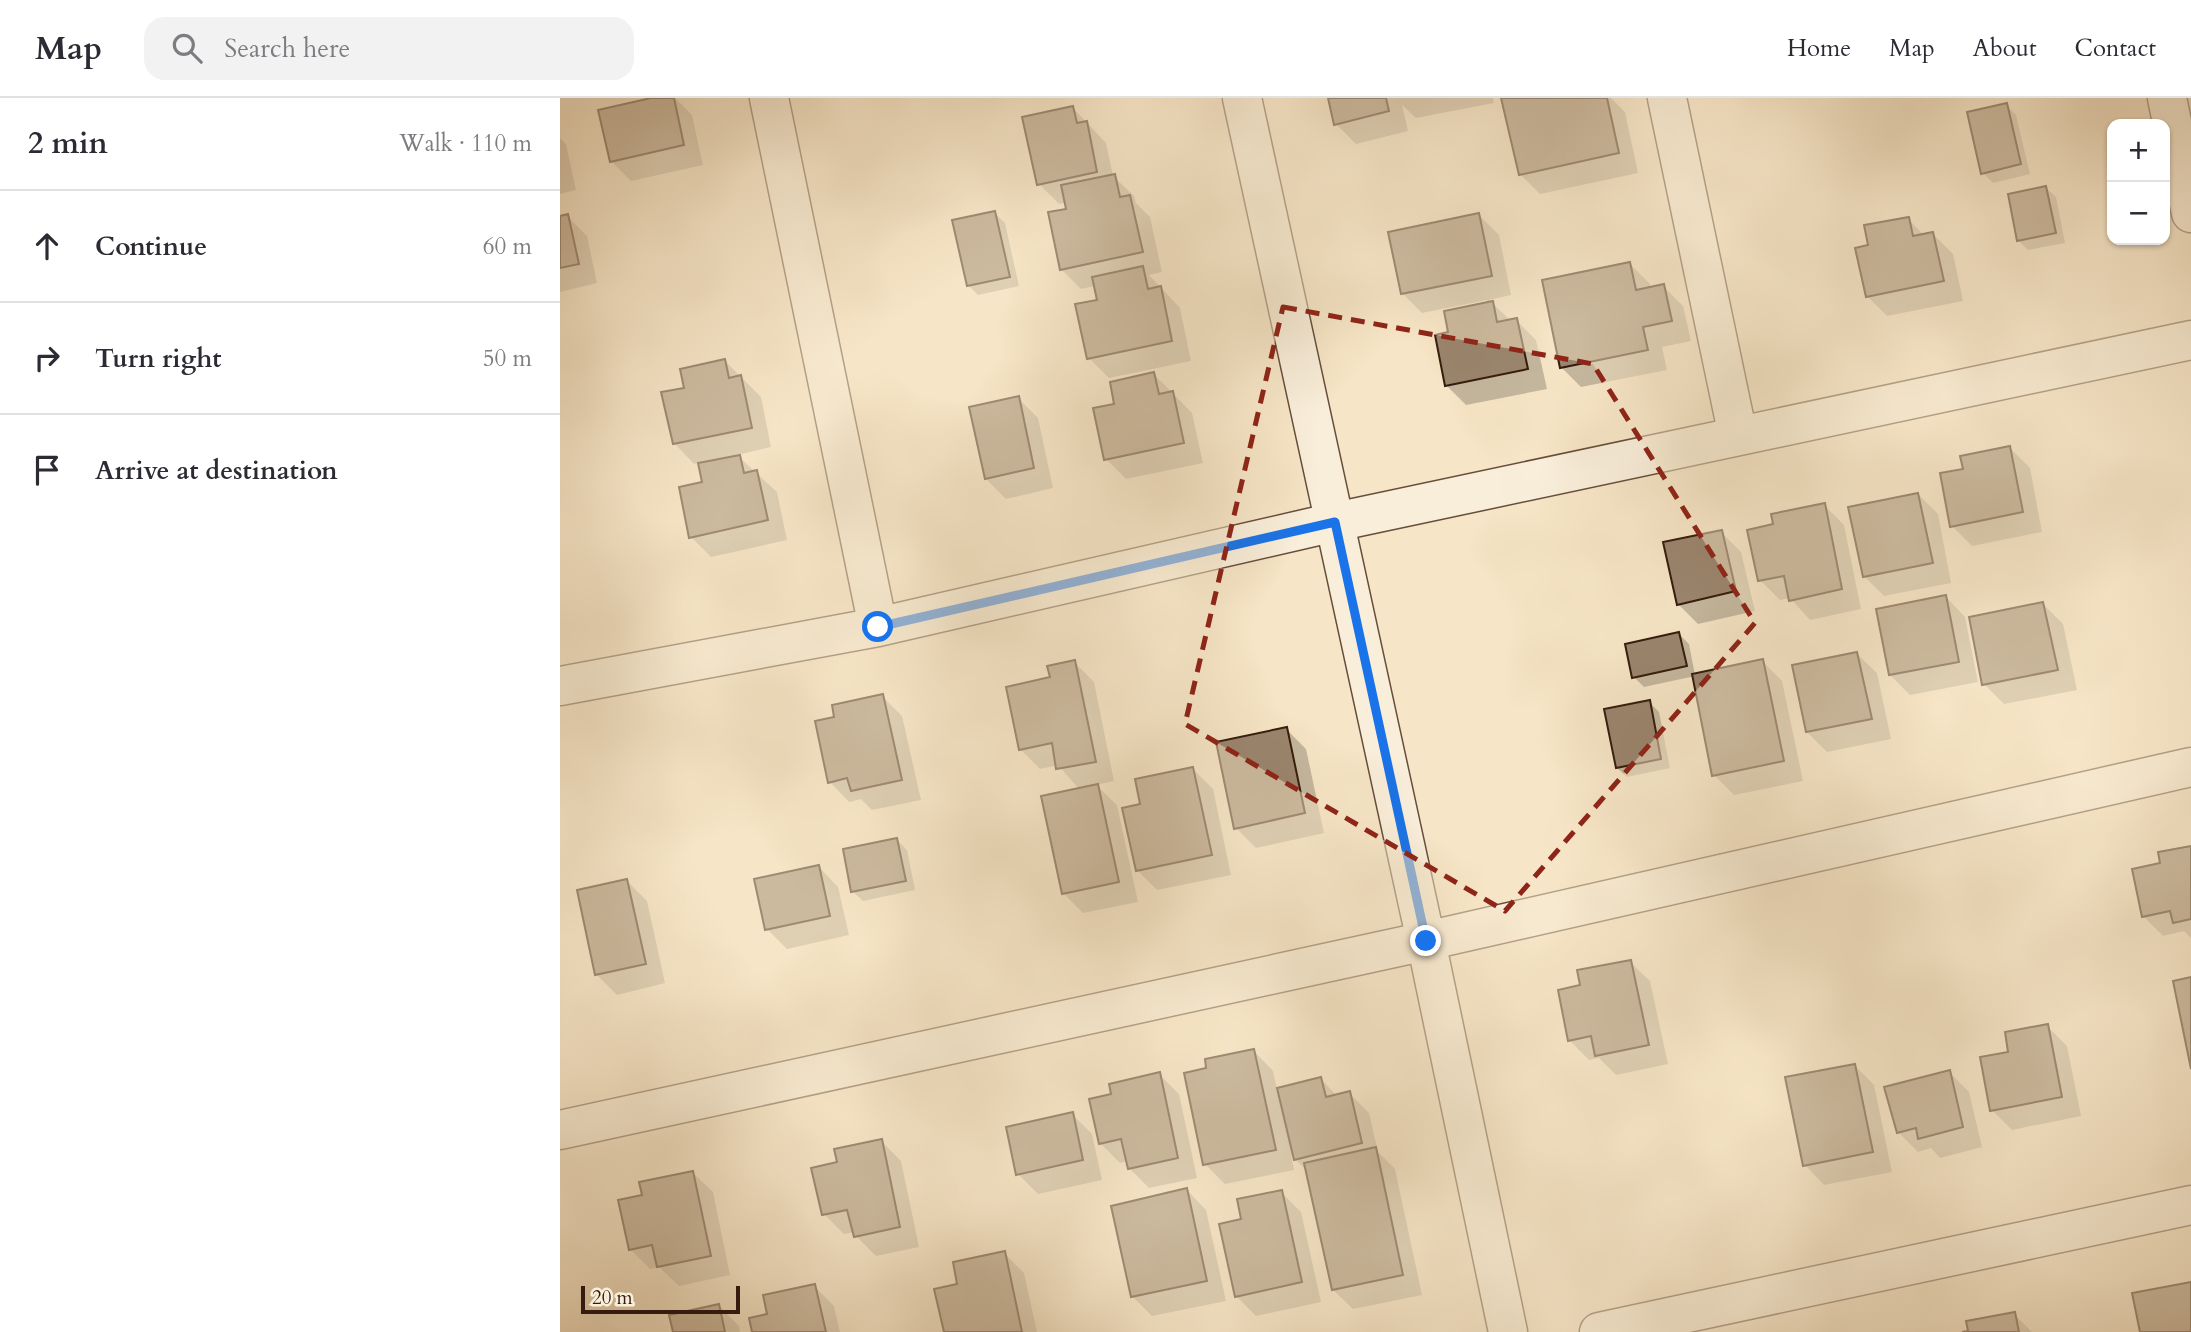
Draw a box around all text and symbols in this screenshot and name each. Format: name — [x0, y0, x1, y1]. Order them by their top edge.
search box — [144, 17, 634, 80]
text: Map — [35, 26, 102, 71]
icon: search — [168, 29, 206, 67]
text: Search here — [224, 31, 350, 66]
text: Home — [1787, 32, 1851, 65]
text: Map — [1889, 32, 1935, 65]
text: About — [1973, 32, 2037, 65]
text: Contact — [2075, 32, 2156, 65]
map controls — [2107, 119, 2170, 245]
button: + — [2107, 119, 2170, 182]
text: 2 min — [28, 123, 108, 164]
text: Walk · 110 m — [399, 128, 532, 159]
button: − — [2107, 182, 2170, 245]
icon: ahead — [28, 227, 66, 265]
text: Continue — [95, 229, 207, 264]
text: 60 m — [483, 231, 532, 262]
icon: right — [28, 339, 66, 377]
text: Turn right — [95, 341, 222, 376]
text: 50 m — [483, 343, 532, 374]
icon: arrive — [28, 451, 66, 489]
text: Arrive at destination — [95, 453, 338, 488]
route start — [862, 611, 893, 642]
route end — [1410, 925, 1441, 956]
scale bar — [581, 1283, 740, 1315]
text: 20 m — [592, 1285, 633, 1311]

